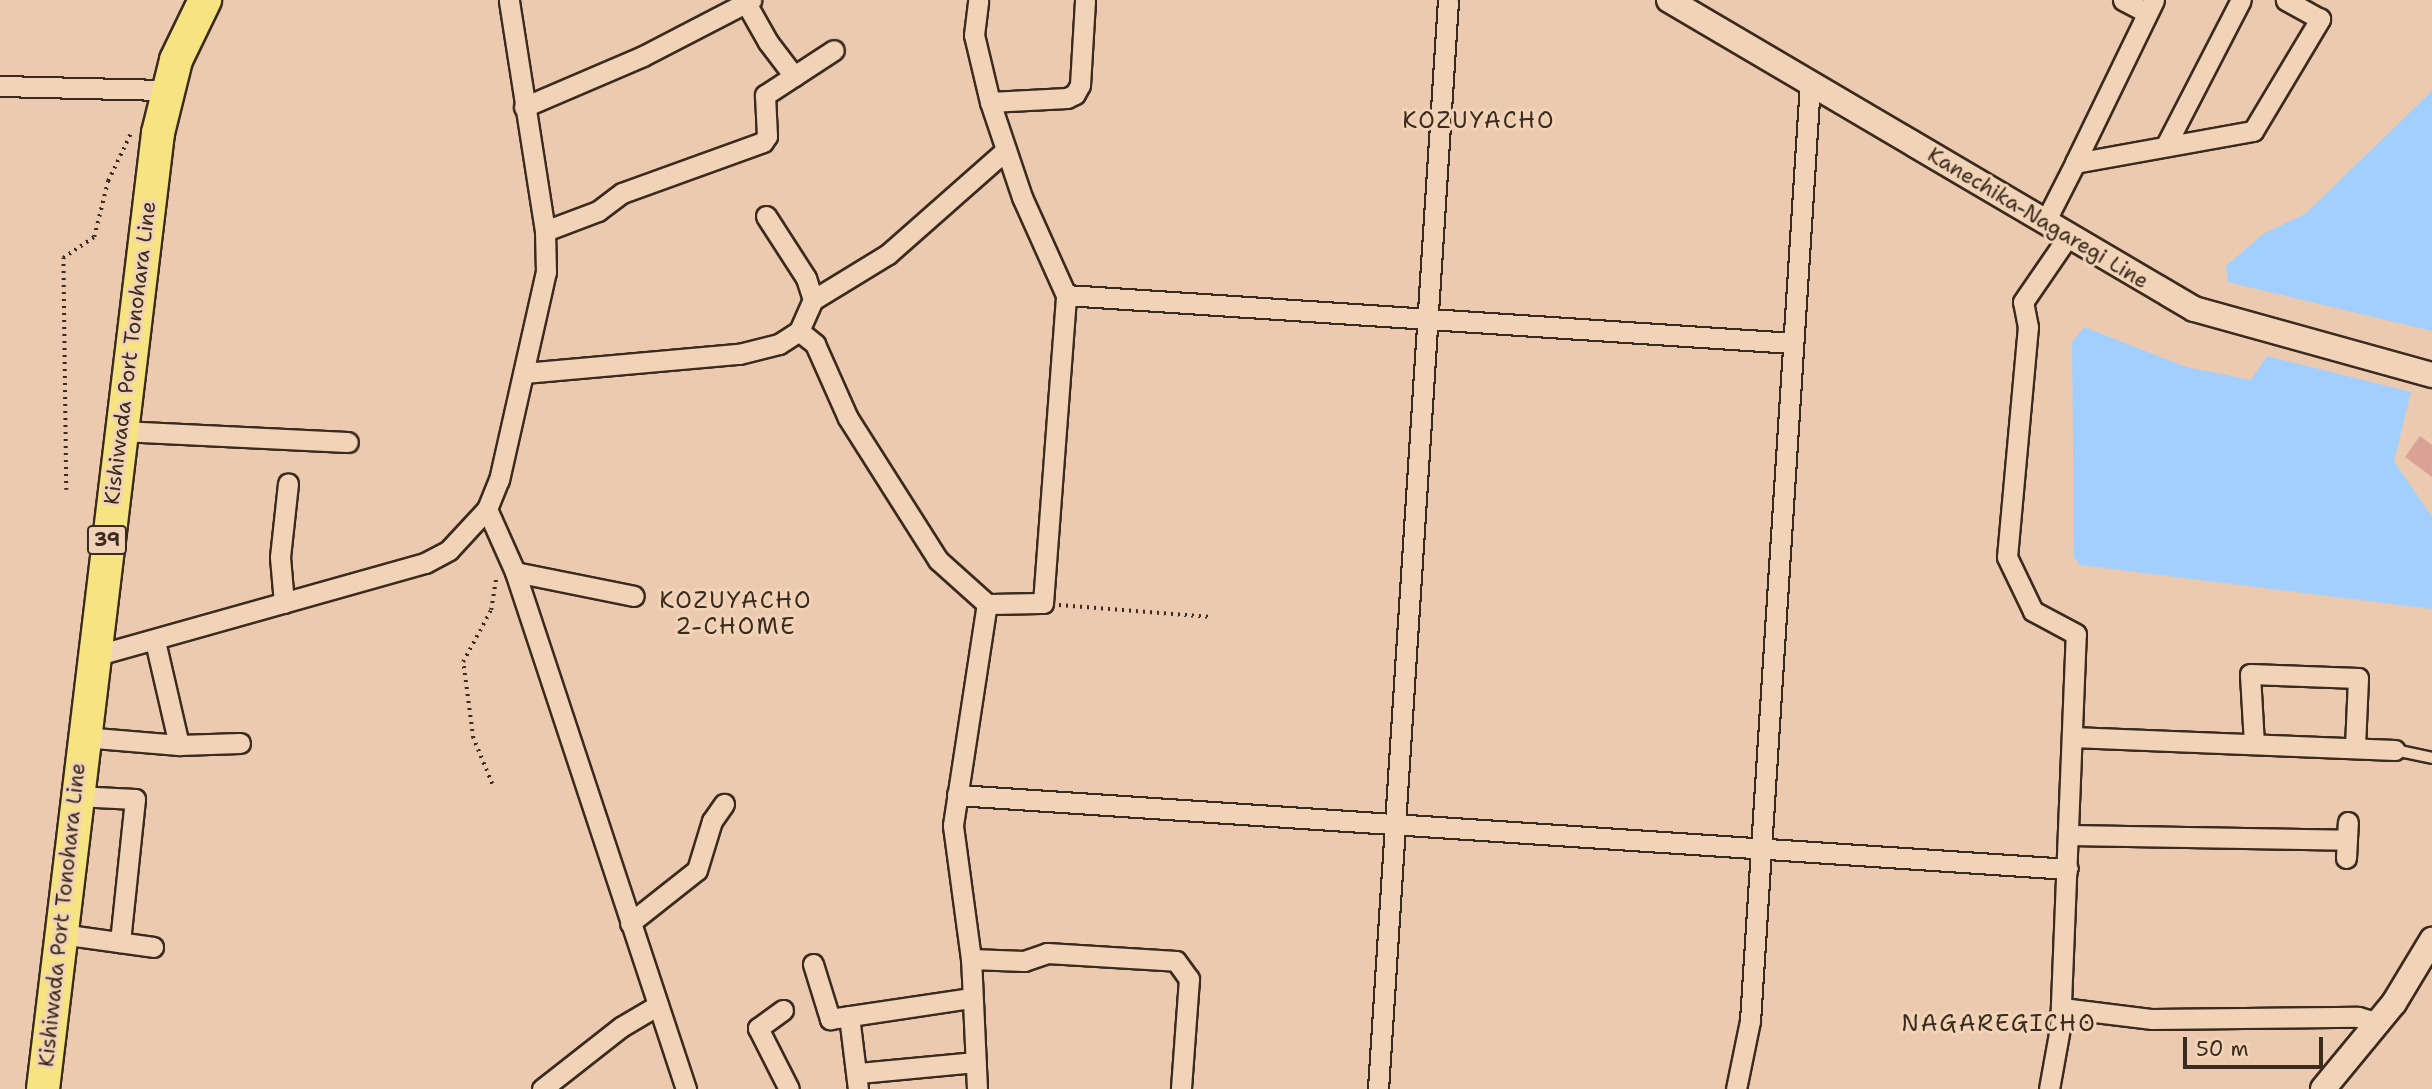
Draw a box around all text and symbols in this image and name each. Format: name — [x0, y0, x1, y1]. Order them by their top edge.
district label: KOZUYACHO — [1403, 106, 1555, 134]
street label: Kanechika-Nagaregi Line — [1923, 142, 2153, 294]
street label: Kishiwada Port Tonohara Line — [99, 200, 161, 506]
road number: 39 — [86, 524, 128, 555]
district label: KOZUYACHO 2-CHOME — [660, 586, 812, 640]
street label: Kishiwada Port Tonohara Line — [33, 762, 91, 1068]
district label: NAGAREGICHO — [1903, 1009, 2095, 1037]
scale bar — [2187, 1023, 2327, 1066]
text: 50 m — [2196, 1035, 2249, 1063]

